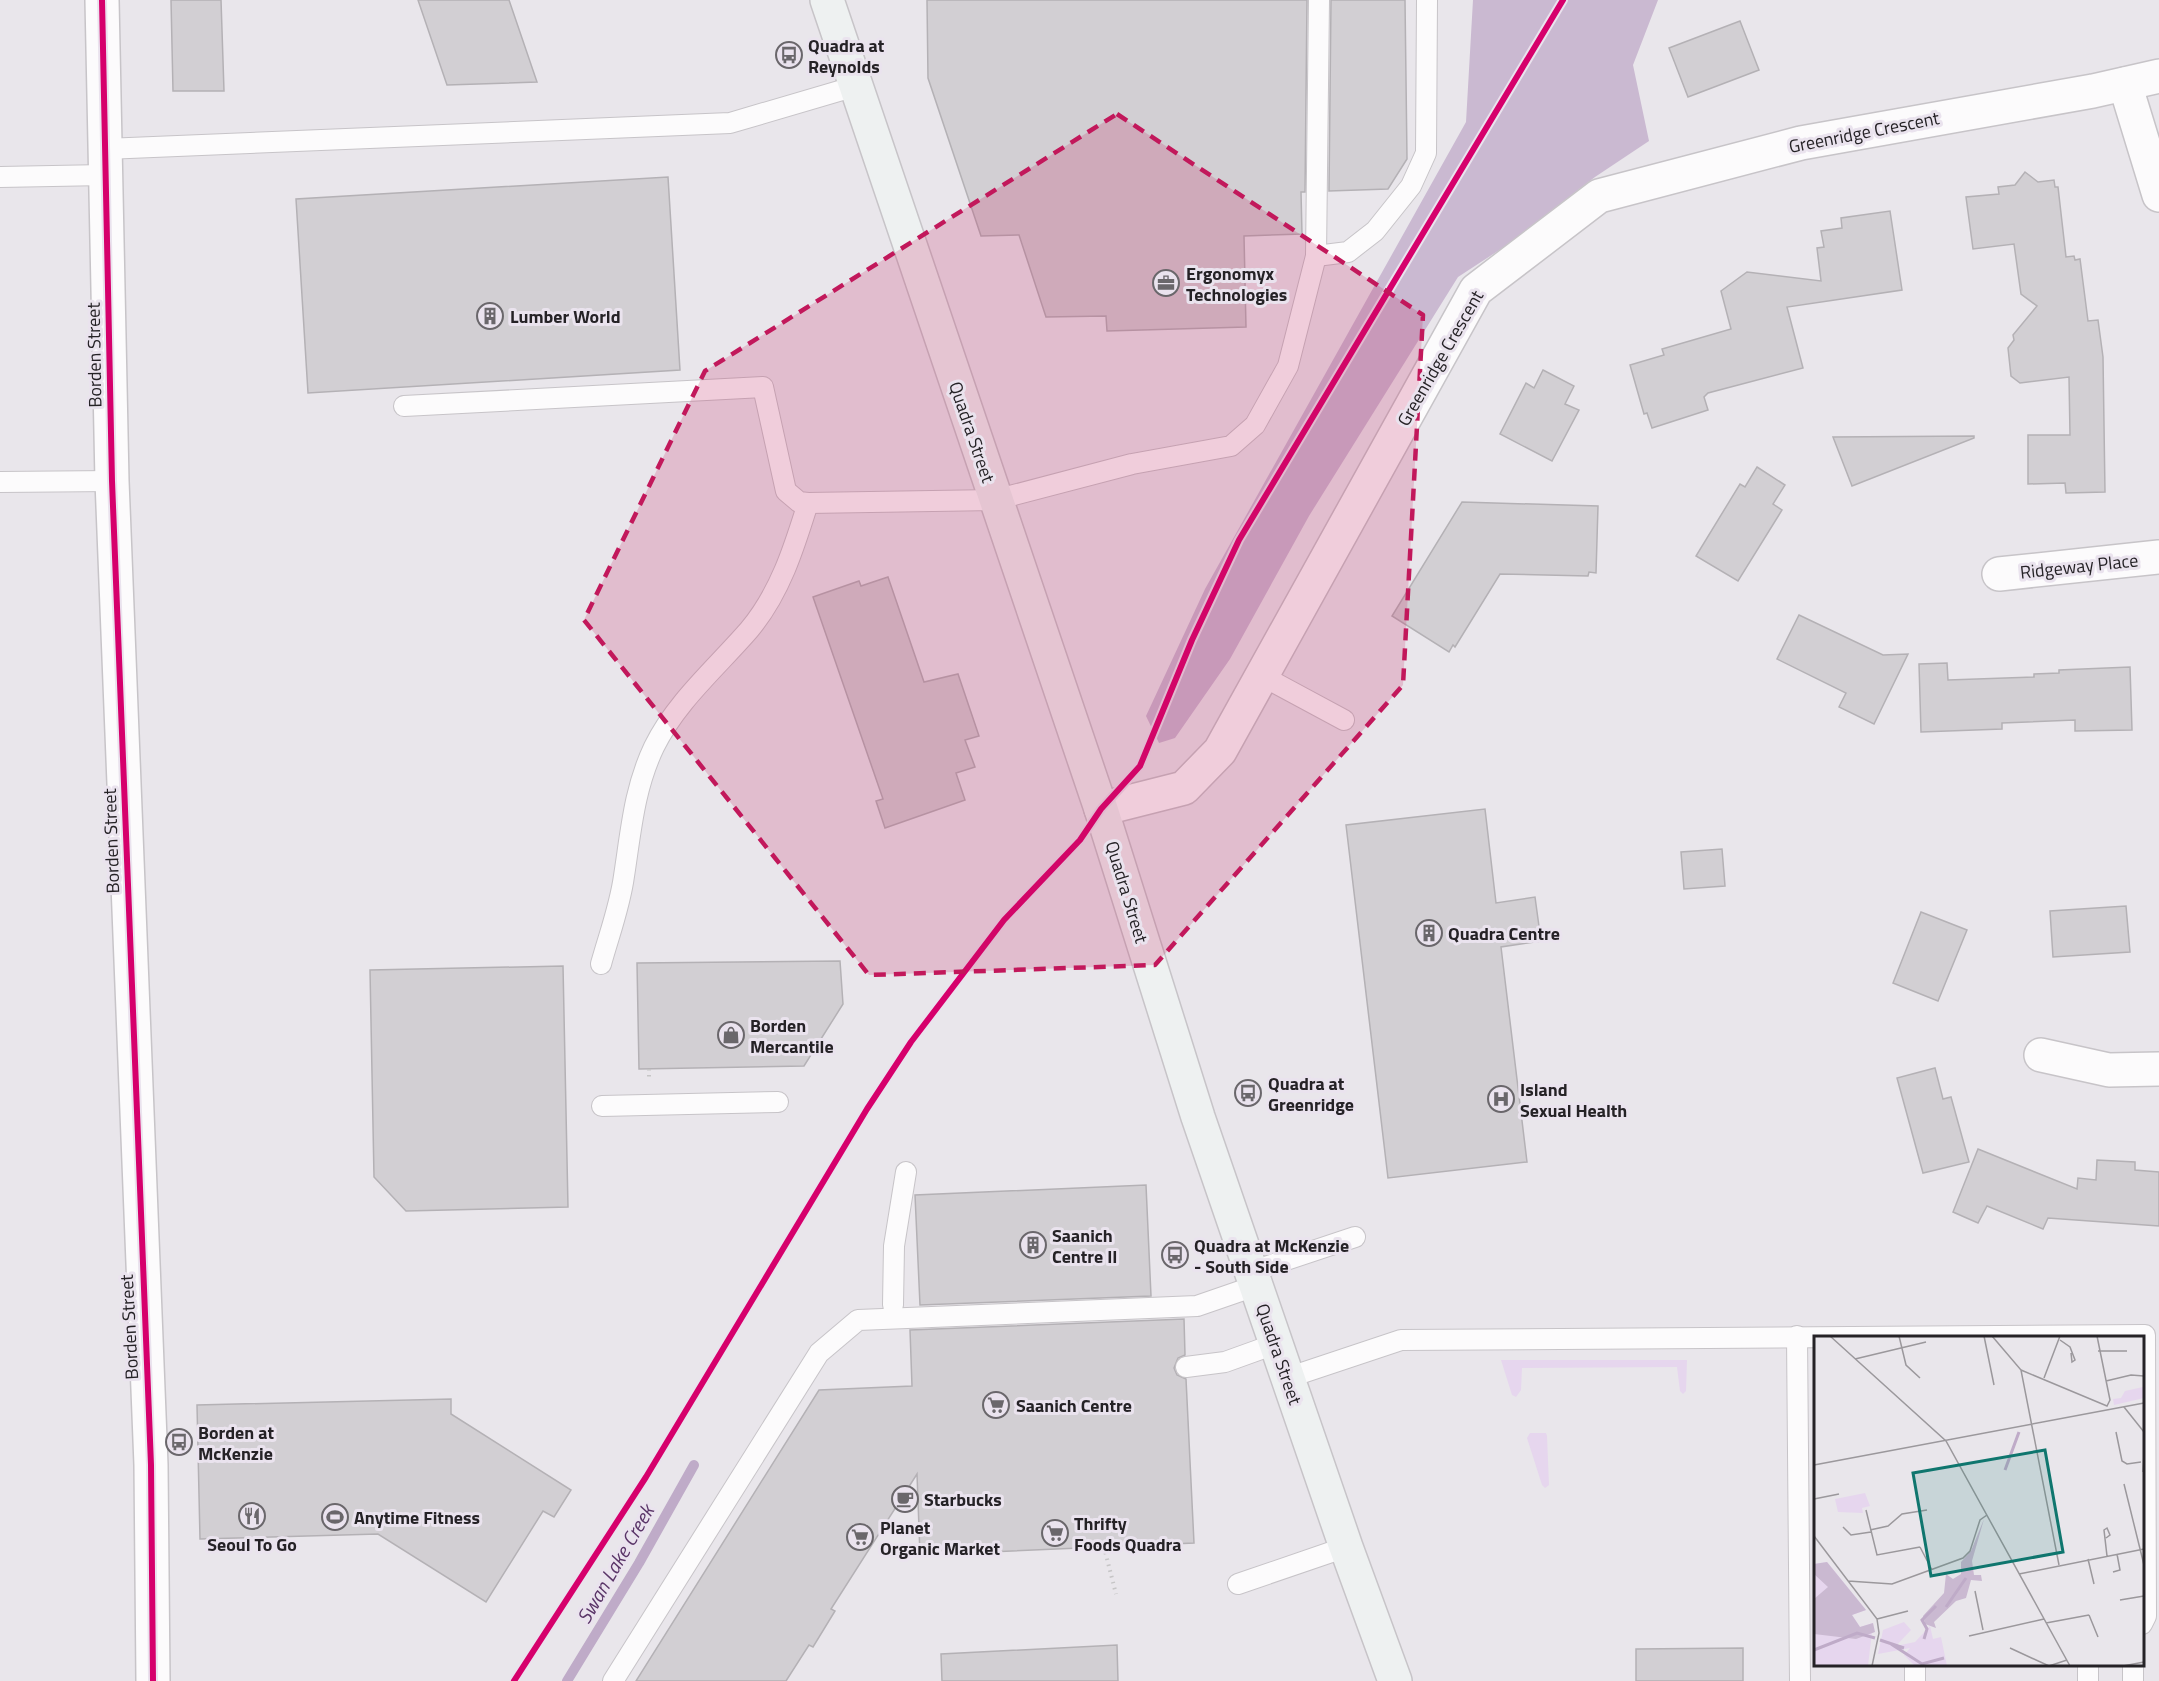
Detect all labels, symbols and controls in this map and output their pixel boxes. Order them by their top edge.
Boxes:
place label: Quadra at Reynolds [808,32,885,80]
bus stop icon: Quadra at Reynolds [774,40,804,70]
street label: Greenridge Crescent [1786,104,1942,160]
place label: Ergonomyx Technologies [1186,260,1287,308]
office icon: Ergonomyx Technologies [1151,268,1181,298]
street label: Greenridge Crescent [1390,284,1490,431]
street label: Borden Street [80,301,108,408]
building icon: Lumber World [475,301,505,331]
place label: Lumber World [510,303,621,330]
street label: Quadra Street [942,378,1002,487]
street label: Ridgeway Place [2019,546,2139,586]
street label: Borden Street [96,787,126,894]
street label: Quadra Street [1099,838,1156,947]
building icon: Quadra Centre [1414,918,1444,948]
place label: Quadra Centre [1448,920,1560,947]
place label: Borden Mercantile [750,1012,834,1060]
shop icon: Borden Mercantile [716,1020,746,1050]
place label: Quadra at Greenridge [1268,1070,1354,1118]
place label: Island Sexual Health [1520,1076,1627,1124]
bus stop icon: Quadra at Greenridge [1233,1078,1263,1108]
hospital icon: Island Sexual Health [1486,1084,1516,1114]
place label: Saanich Centre II [1052,1222,1117,1270]
building icon: Saanich Centre II [1018,1230,1048,1260]
place label: Quadra at McKenzie - South Side [1194,1232,1349,1280]
bus stop icon: Quadra at McKenzie - South Side [1160,1240,1190,1270]
street label: Borden Street [113,1273,145,1380]
street label: Quadra Street [1249,1300,1309,1409]
inset map [1814,1336,2144,1666]
supermarket icon: Saanich Centre [981,1390,1011,1420]
place label: Saanich Centre [1016,1392,1132,1419]
place label: Borden at McKenzie [198,1419,274,1467]
bus stop icon: Borden at McKenzie [164,1427,194,1457]
cafe icon: Starbucks [890,1484,920,1514]
place label: Starbucks [924,1486,1002,1513]
water label: Swan Lake Creek [568,1497,663,1629]
restaurant icon: Seoul To Go [237,1501,267,1531]
sports icon: Anytime Fitness [320,1502,350,1532]
place label: Anytime Fitness [354,1504,480,1531]
place label: Thrifty Foods Quadra [1074,1510,1181,1558]
place label: Planet Organic Market [880,1514,1000,1562]
supermarket icon: Thrifty Foods Quadra [1040,1518,1070,1548]
supermarket icon: Planet Organic Market [845,1522,875,1552]
place label: Seoul To Go [207,1531,297,1558]

